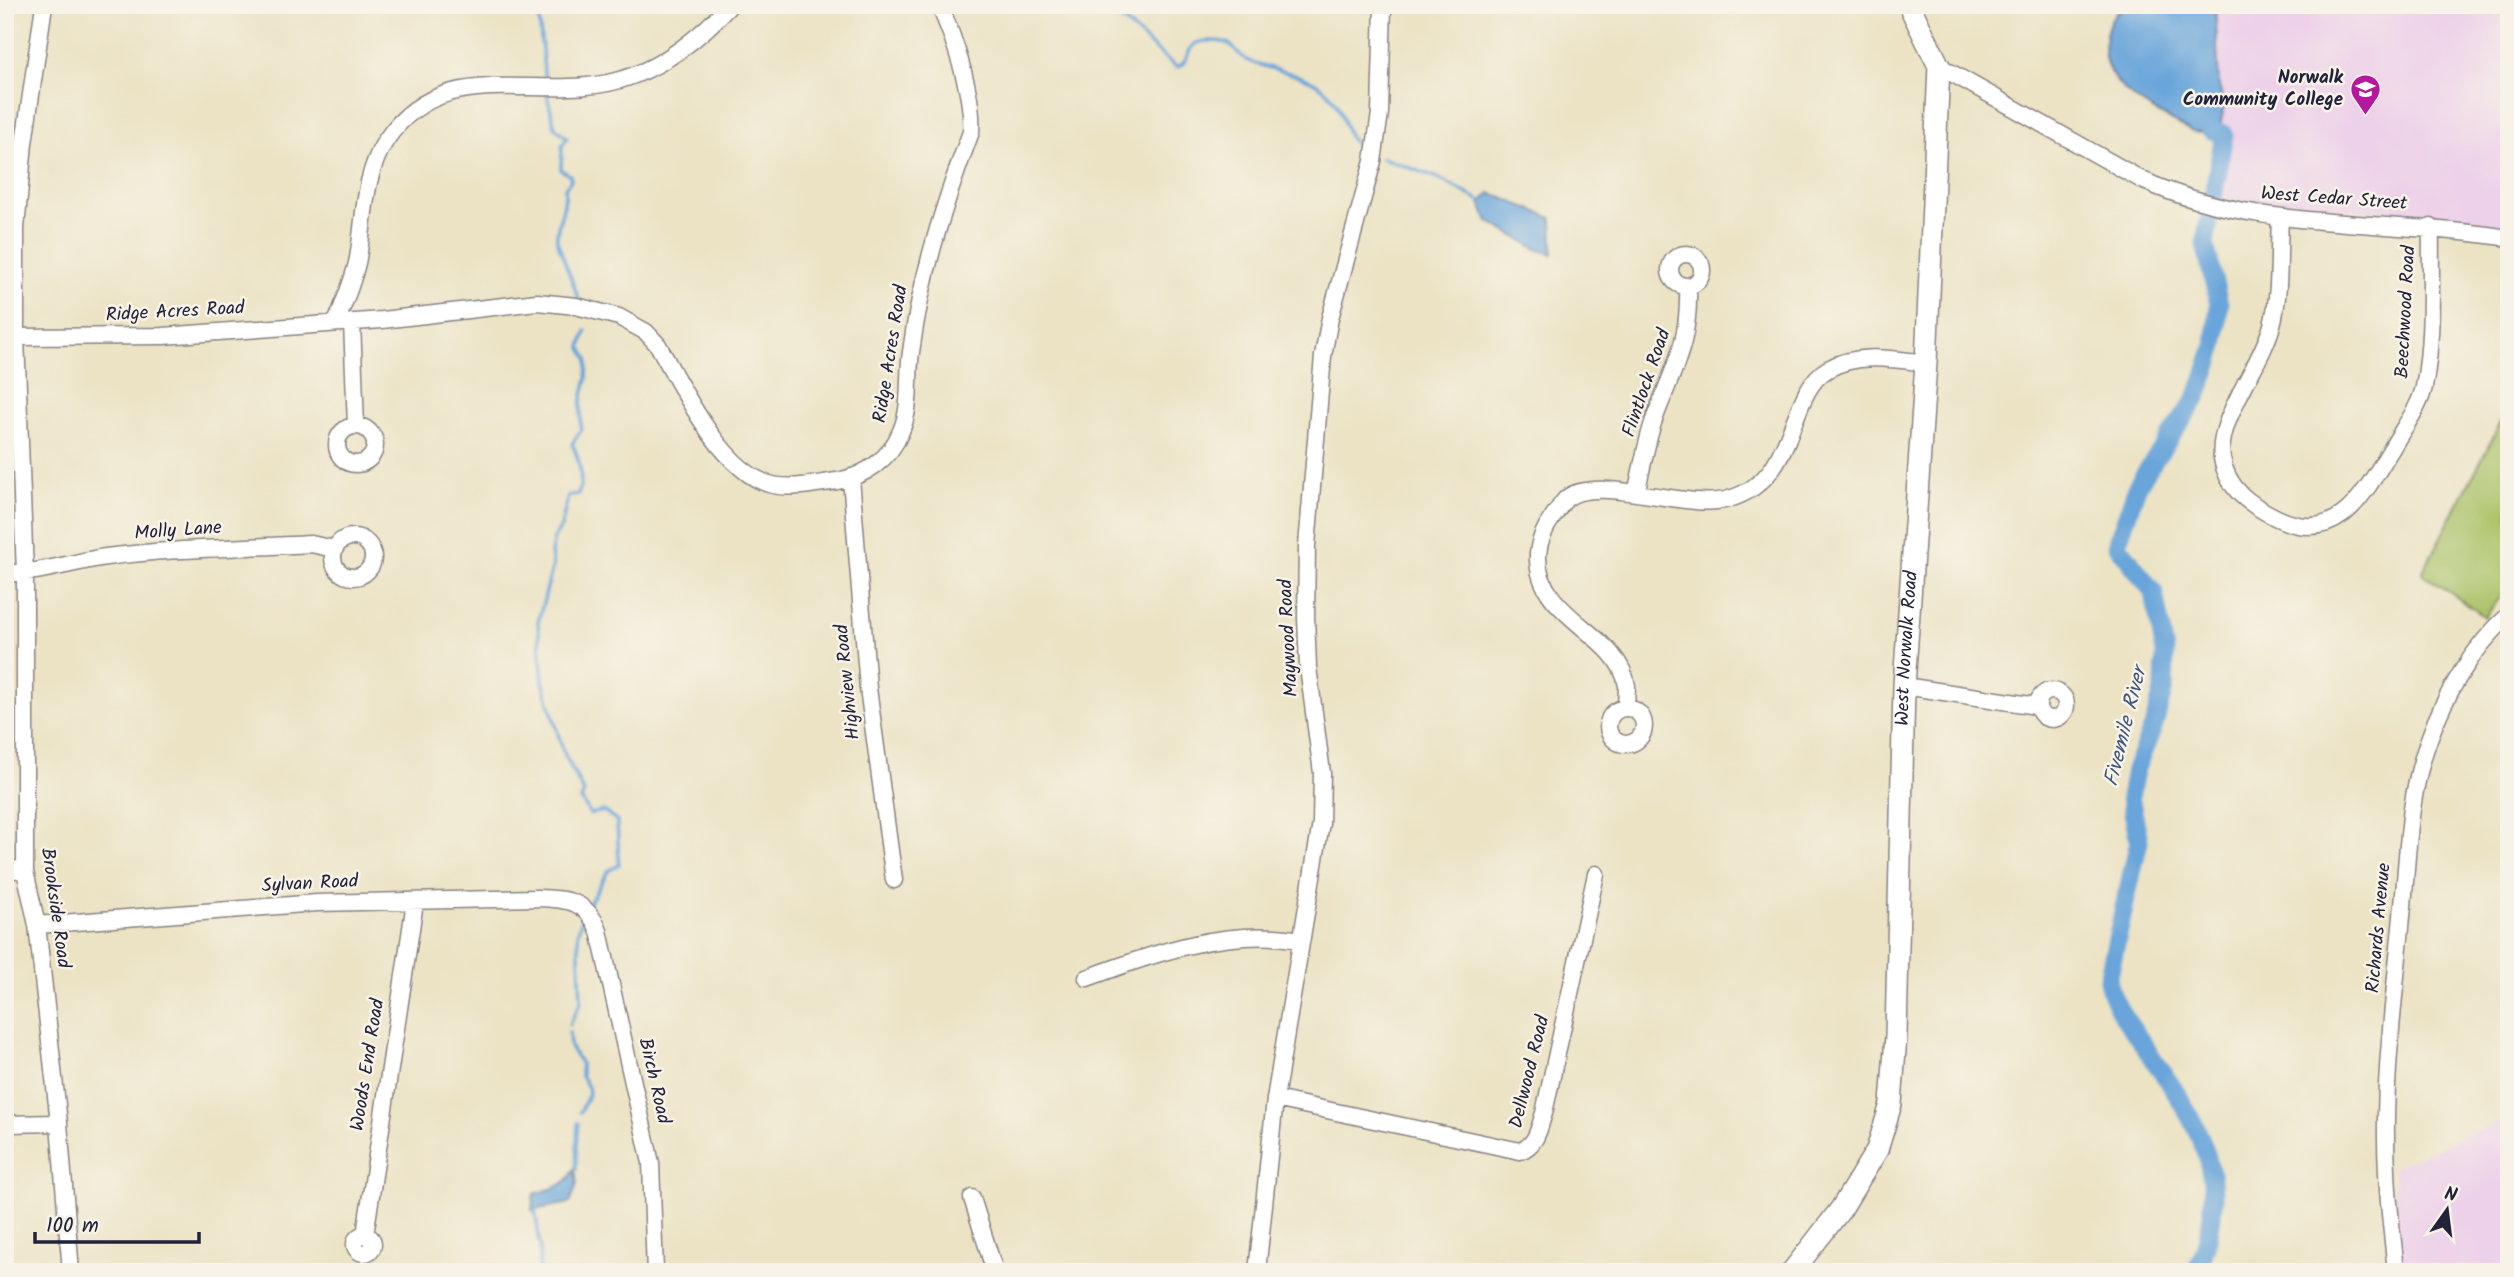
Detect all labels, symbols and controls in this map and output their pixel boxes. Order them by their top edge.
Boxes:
place label: Norwalk Community College [2183,63,2344,115]
school or university icon: Norwalk Community College [2349,72,2383,116]
street label: West Cedar Street [2260,179,2409,219]
street label: Beechwood Road [2388,244,2424,379]
street label: Ridge Acres Road [865,283,917,425]
street label: Ridge Acres Road [105,293,246,331]
street label: Flintlock Road [1614,324,1680,441]
street label: Molly Lane [133,513,223,549]
street label: West Norwalk Road [1888,569,1927,726]
street label: Maywood Road [1271,578,1307,698]
street label: Highview Road [827,622,869,741]
water label: Fivemile River [2095,660,2158,790]
street label: Brookside Road [32,846,78,970]
street label: Richards Avenue [2358,861,2400,994]
street label: Sylvan Road [261,866,359,902]
street label: Woods End Road [343,996,393,1133]
street label: Dellwood Road [1501,1012,1559,1132]
street label: Birch Road [630,1035,679,1127]
north arrow [2412,1176,2482,1246]
text: N [2441,1179,2460,1211]
scale bar [35,1200,200,1244]
text: 100 m [46,1210,99,1243]

